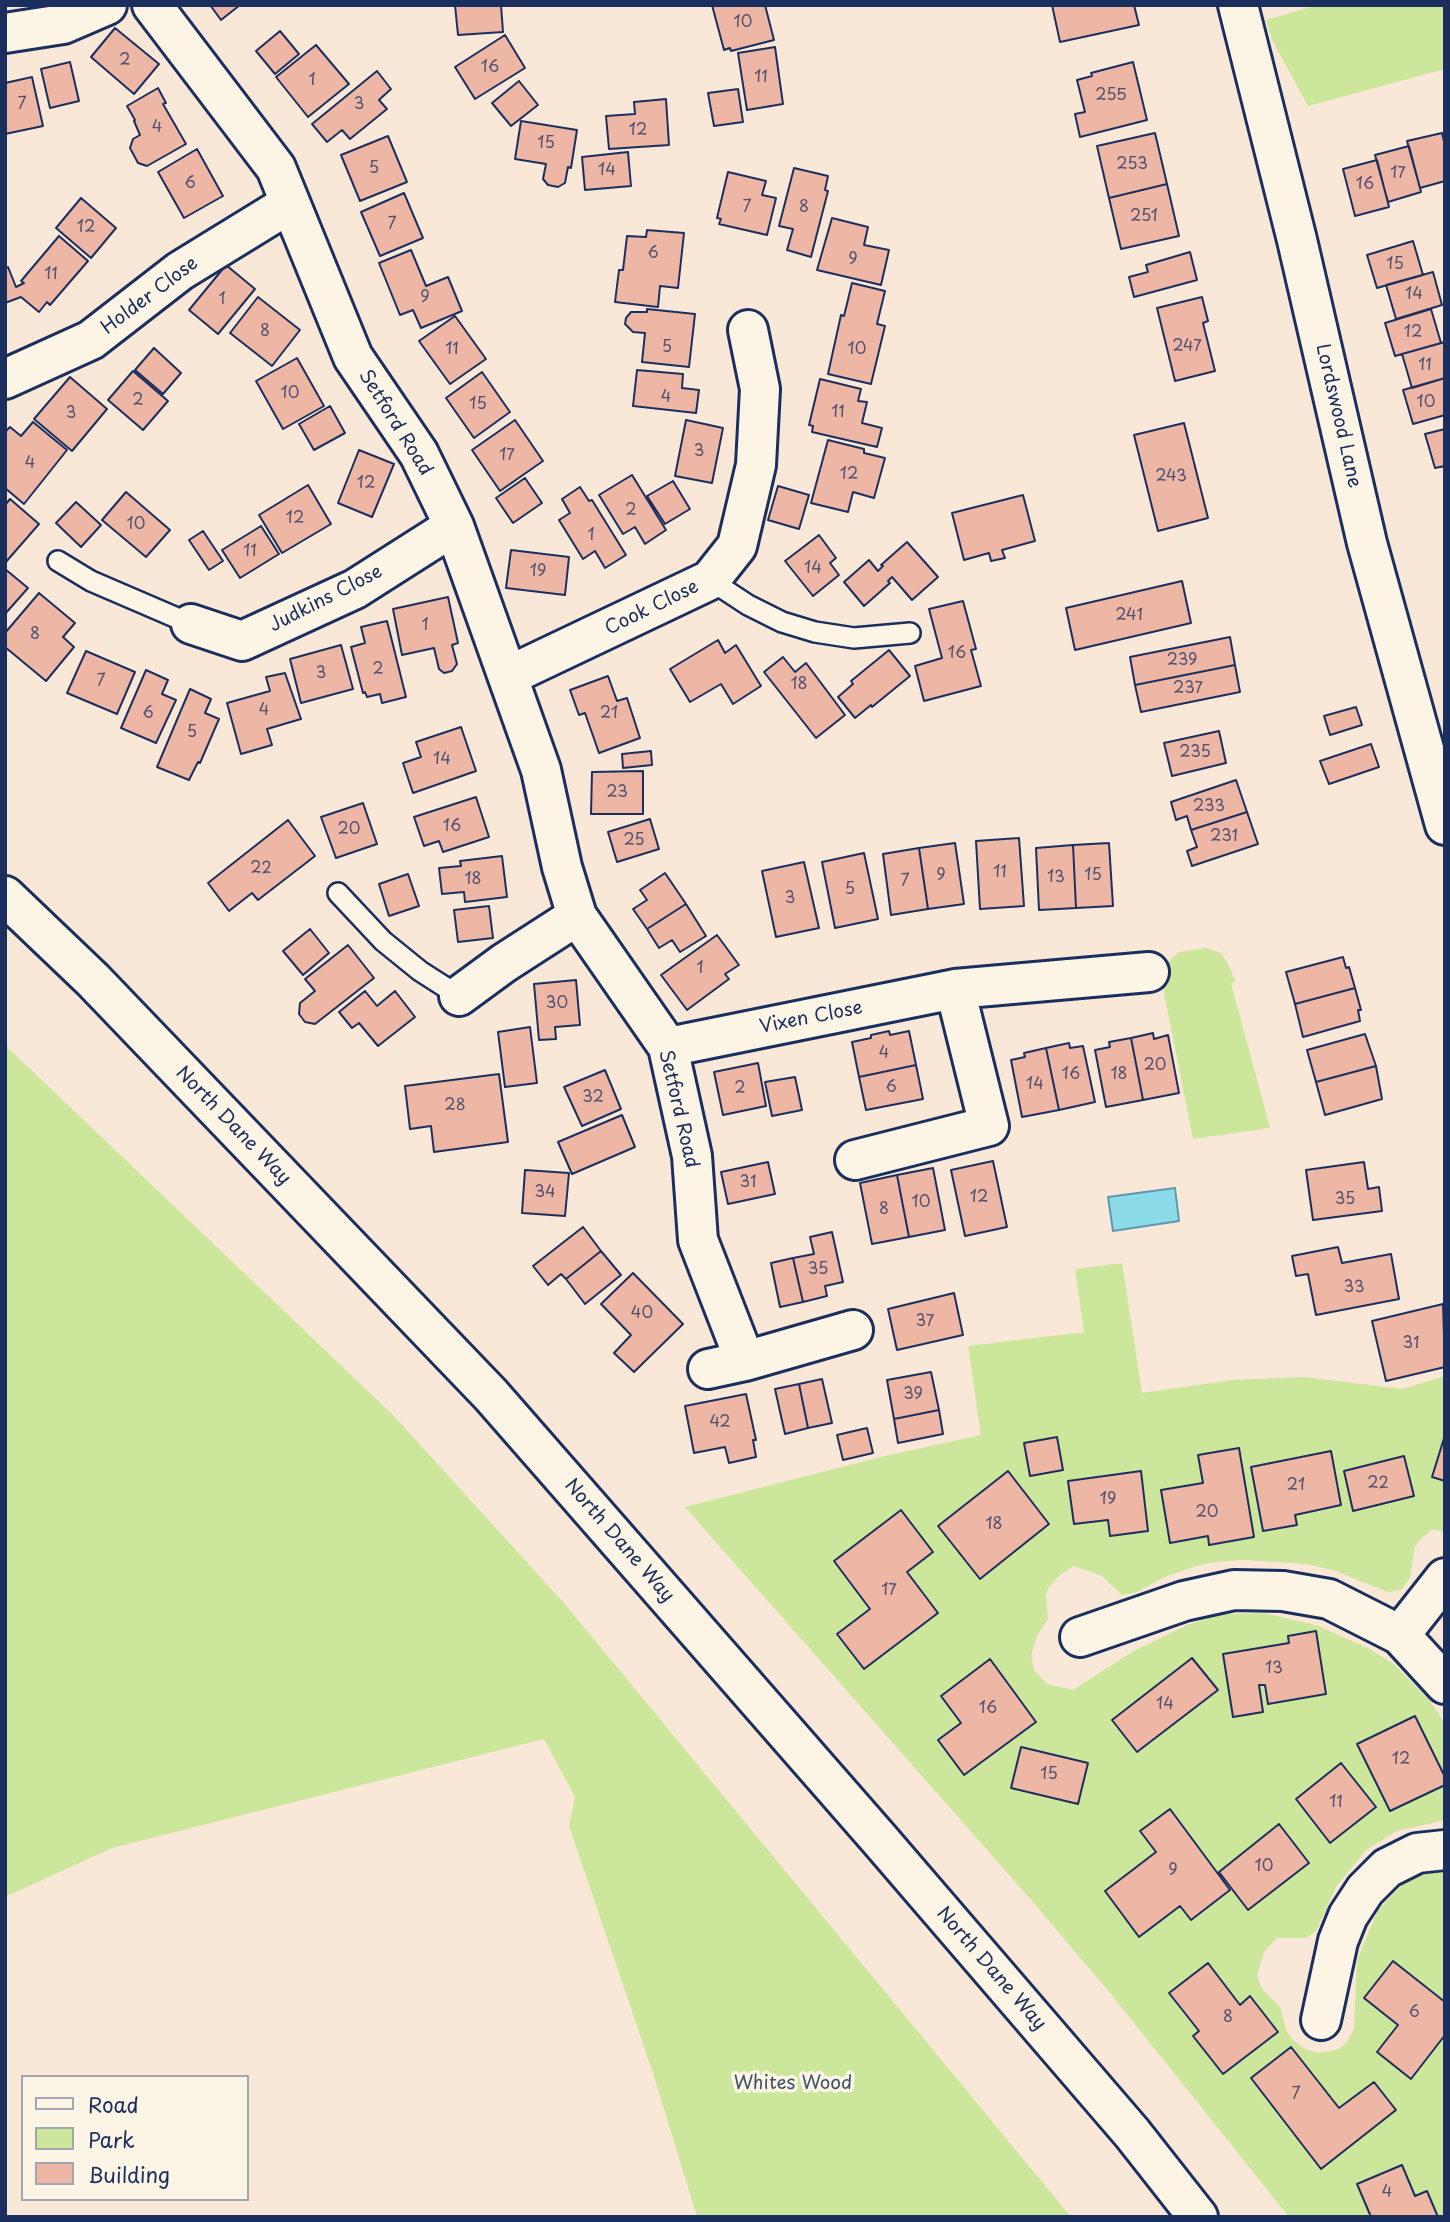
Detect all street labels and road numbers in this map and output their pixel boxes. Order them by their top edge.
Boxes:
street label: Holder Close [97,252,203,340]
street label: Lordswood Lane [1310,342,1366,490]
street label: Setford Road [353,366,437,480]
street label: Judkins Close [266,561,386,637]
street label: Cook Close [602,576,702,640]
street label: Vixen Close [758,997,864,1039]
street label: Setford Road [653,1048,703,1170]
street label: North Dane Way [171,1062,295,1190]
street label: North Dane Way [559,1475,679,1607]
street label: North Dane Way [931,1903,1051,2035]

